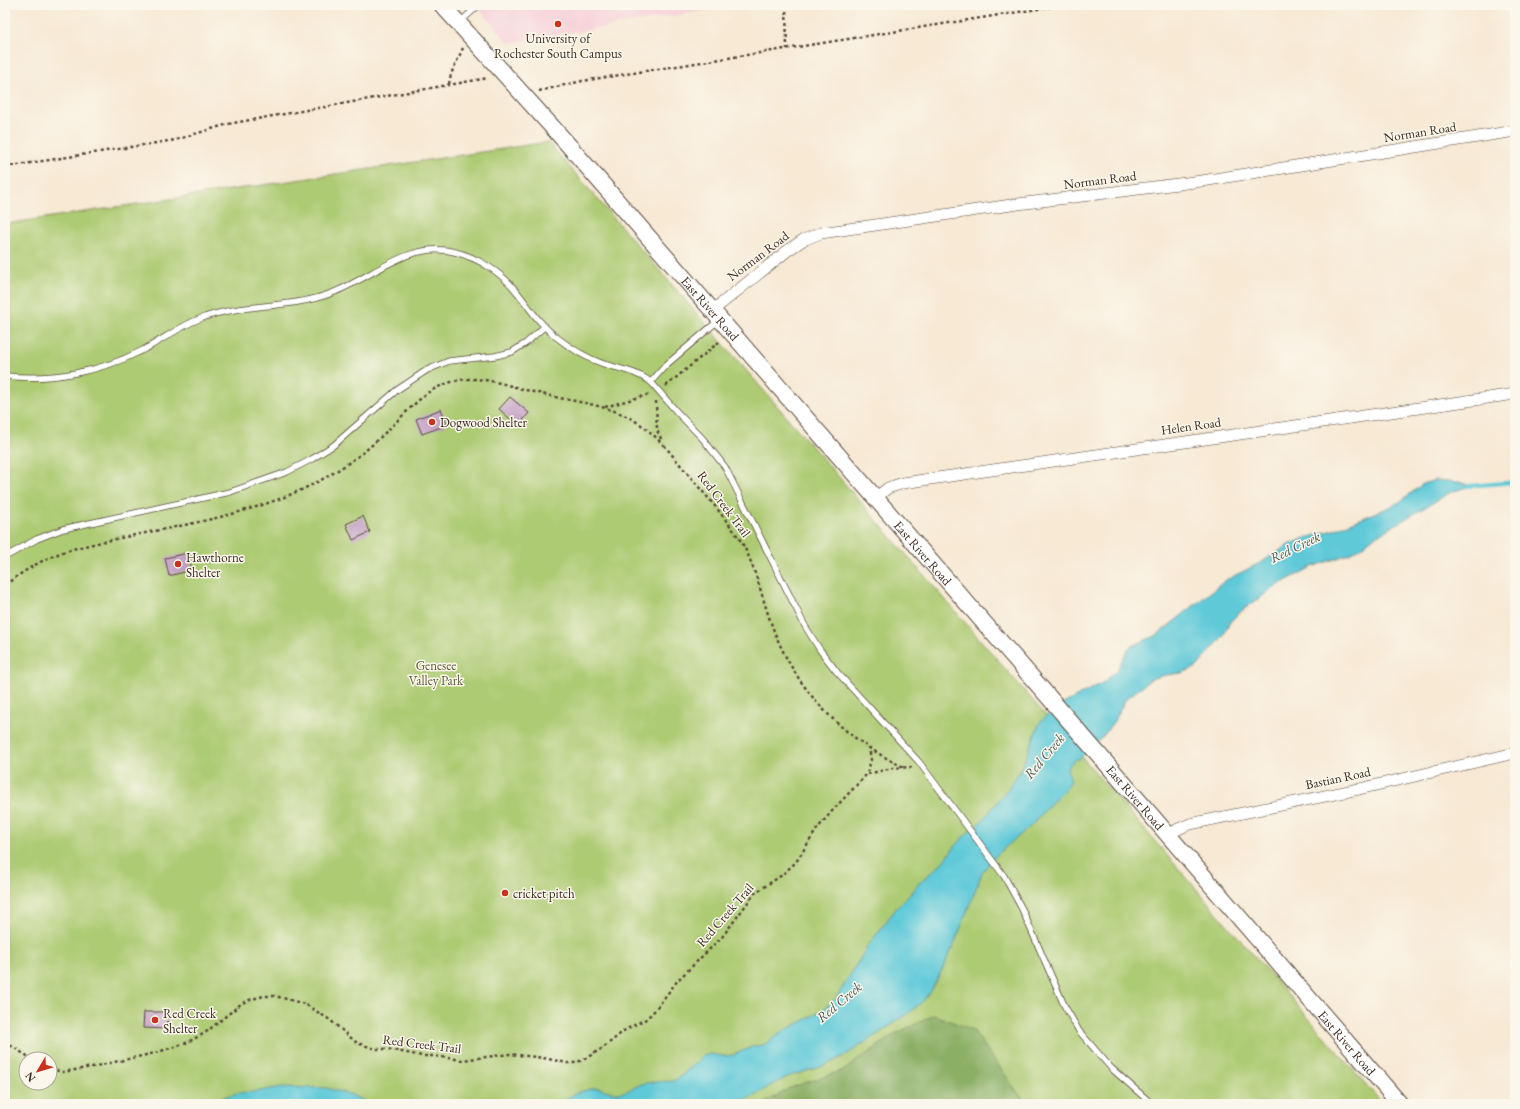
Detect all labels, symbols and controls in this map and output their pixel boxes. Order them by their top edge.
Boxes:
marker: University of Rochester South Campus [553,19,563,29]
place label: University of Rochester South Campus [494,30,622,62]
street label: Norman Road [1383,118,1458,146]
street label: Norman Road [1063,167,1138,193]
street label: Norman Road [724,227,793,285]
street label: East River Road [678,272,743,344]
street label: Helen Road [1160,413,1223,439]
place label: Dogwood Shelter [440,414,528,431]
marker: Dogwood Shelter [427,417,437,427]
street label: Red Creek Trail [693,467,755,541]
street label: East River Road [890,517,956,589]
water label: Red Creek [1267,527,1324,567]
place label: Hawthorne Shelter [186,549,244,581]
marker: Hawthorne Shelter [173,559,183,569]
park label: Genesee Valley Park [409,657,464,689]
water label: Red Creek [1020,729,1069,783]
street label: East River Road [1103,761,1168,834]
street label: Bastian Road [1304,763,1373,793]
street label: Red Creek Trail [693,880,757,950]
place label: cricket pitch [513,885,575,902]
marker: cricket pitch [500,888,510,898]
water label: Red Creek [812,977,866,1026]
place label: Red Creek Shelter [163,1005,217,1037]
street label: East River Road [1315,1007,1380,1079]
marker: Red Creek Shelter [150,1015,160,1025]
street label: Red Creek Trail [382,1031,462,1057]
north arrow [18,1051,58,1091]
text: N [22,1069,38,1085]

